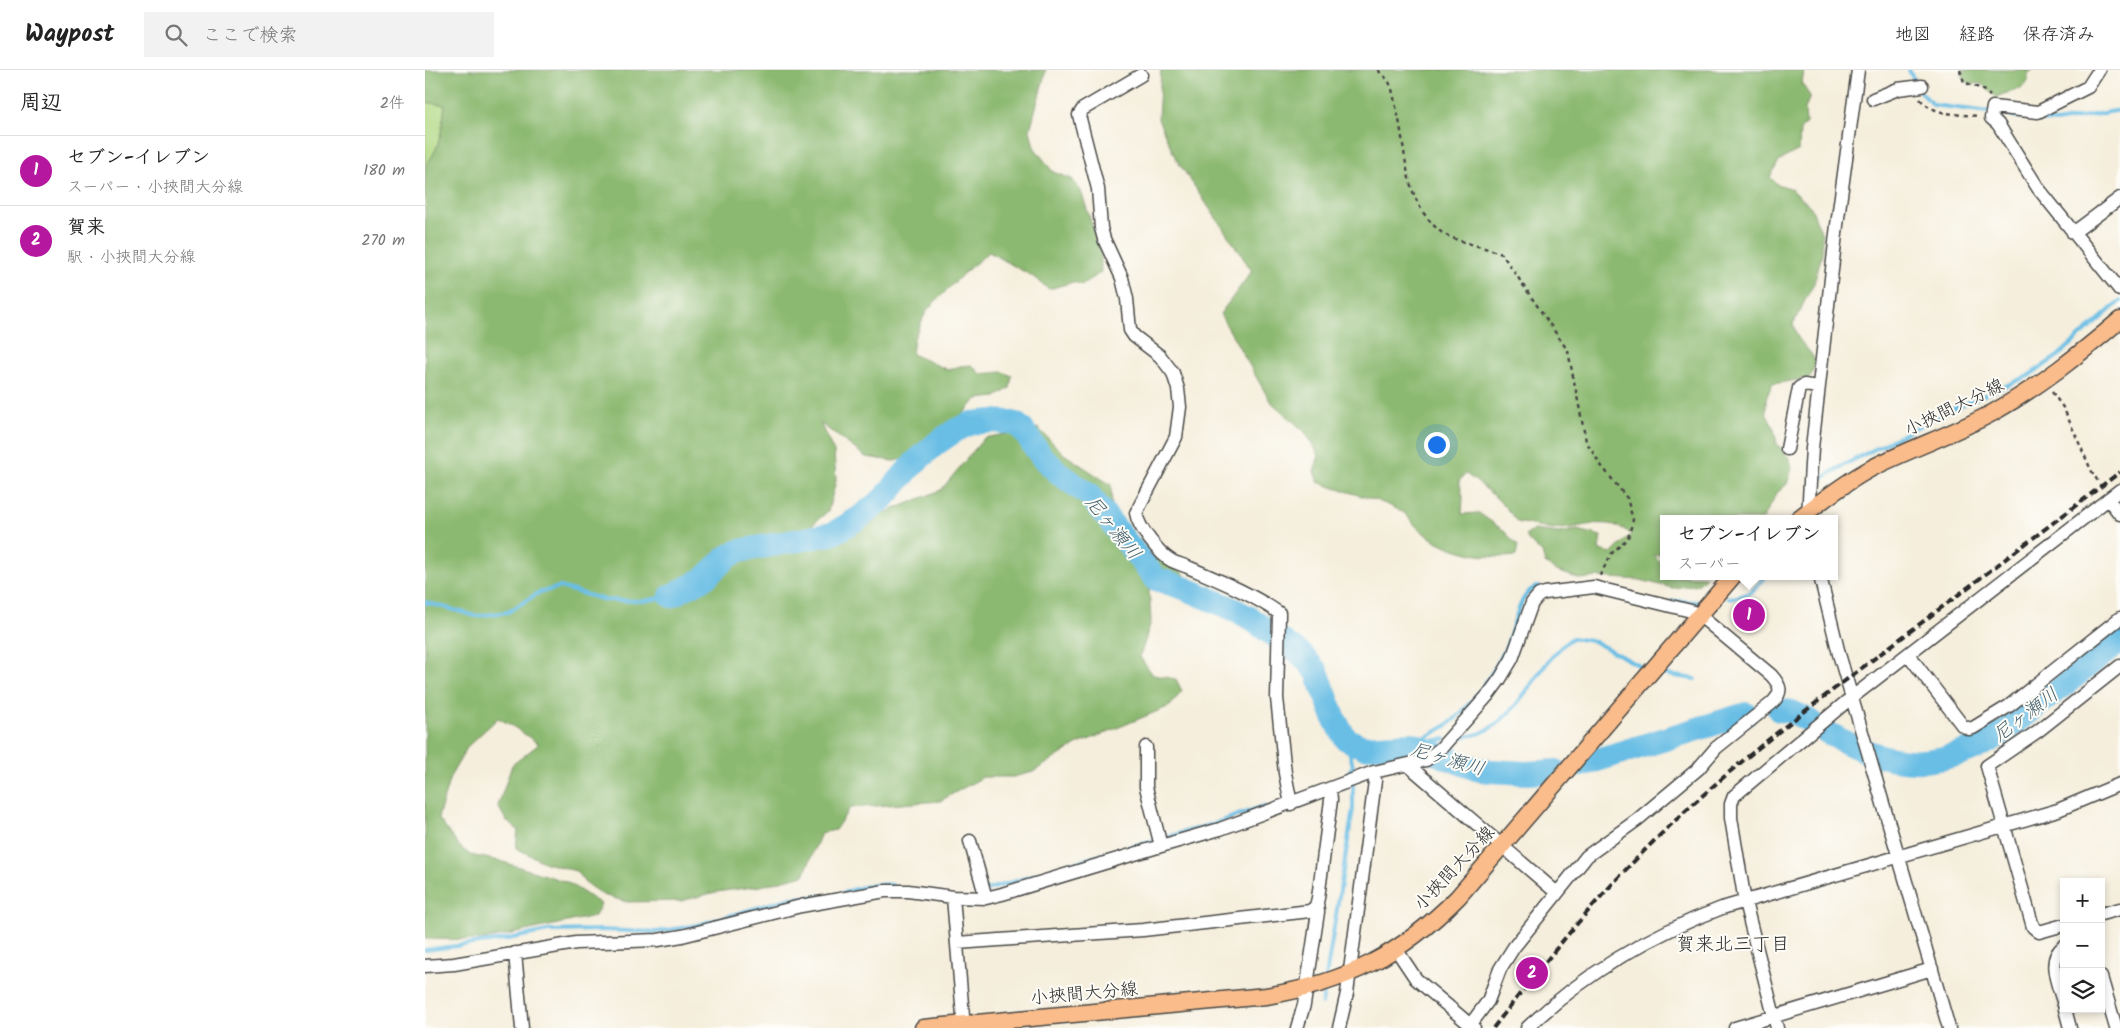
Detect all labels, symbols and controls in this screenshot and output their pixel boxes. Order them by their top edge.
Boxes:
search box [144,12,494,57]
text: Waypost [25,15,114,54]
icon: search [162,21,190,49]
text: ここで検索 [202,21,297,51]
text: 地図 [1895,21,1931,50]
text: 経路 [1959,21,1995,50]
text: 保存済み [2023,21,2095,50]
text: 周辺 [20,87,62,120]
text: 2件 [380,91,405,116]
text: セブン-イレブン [67,143,210,173]
text: 1 [34,158,38,183]
text: 180 m [363,158,405,183]
text: スーパー · 小挾間大分線 [67,175,243,200]
text: 賀来 [67,213,105,243]
text: 2 [31,228,41,253]
text: 270 m [361,228,405,253]
text: 駅 · 小挾間大分線 [67,245,196,270]
street label: 小挾間大分線 [1900,372,2010,445]
your location [1424,432,1450,458]
water label: 尼ヶ瀬川 [1077,489,1148,567]
popup [1660,515,1838,580]
text: セブン-イレブン [1677,520,1821,550]
text: スーパー [1677,552,1741,577]
pin: 1 [1733,596,1765,634]
water label: 尼ヶ瀬川 [1987,681,2066,750]
water label: 尼ヶ瀬川 [1407,735,1488,785]
street label: 小挾間大分線 [1408,820,1503,918]
map controls [2060,878,2105,1013]
button: + [2060,878,2105,923]
button: − [2060,923,2105,968]
district label: 賀来北三丁目 [1676,930,1790,960]
pin: 2 [1516,954,1548,992]
button: layers [2060,968,2105,1013]
street label: 小挾間大分線 [1029,975,1139,1014]

